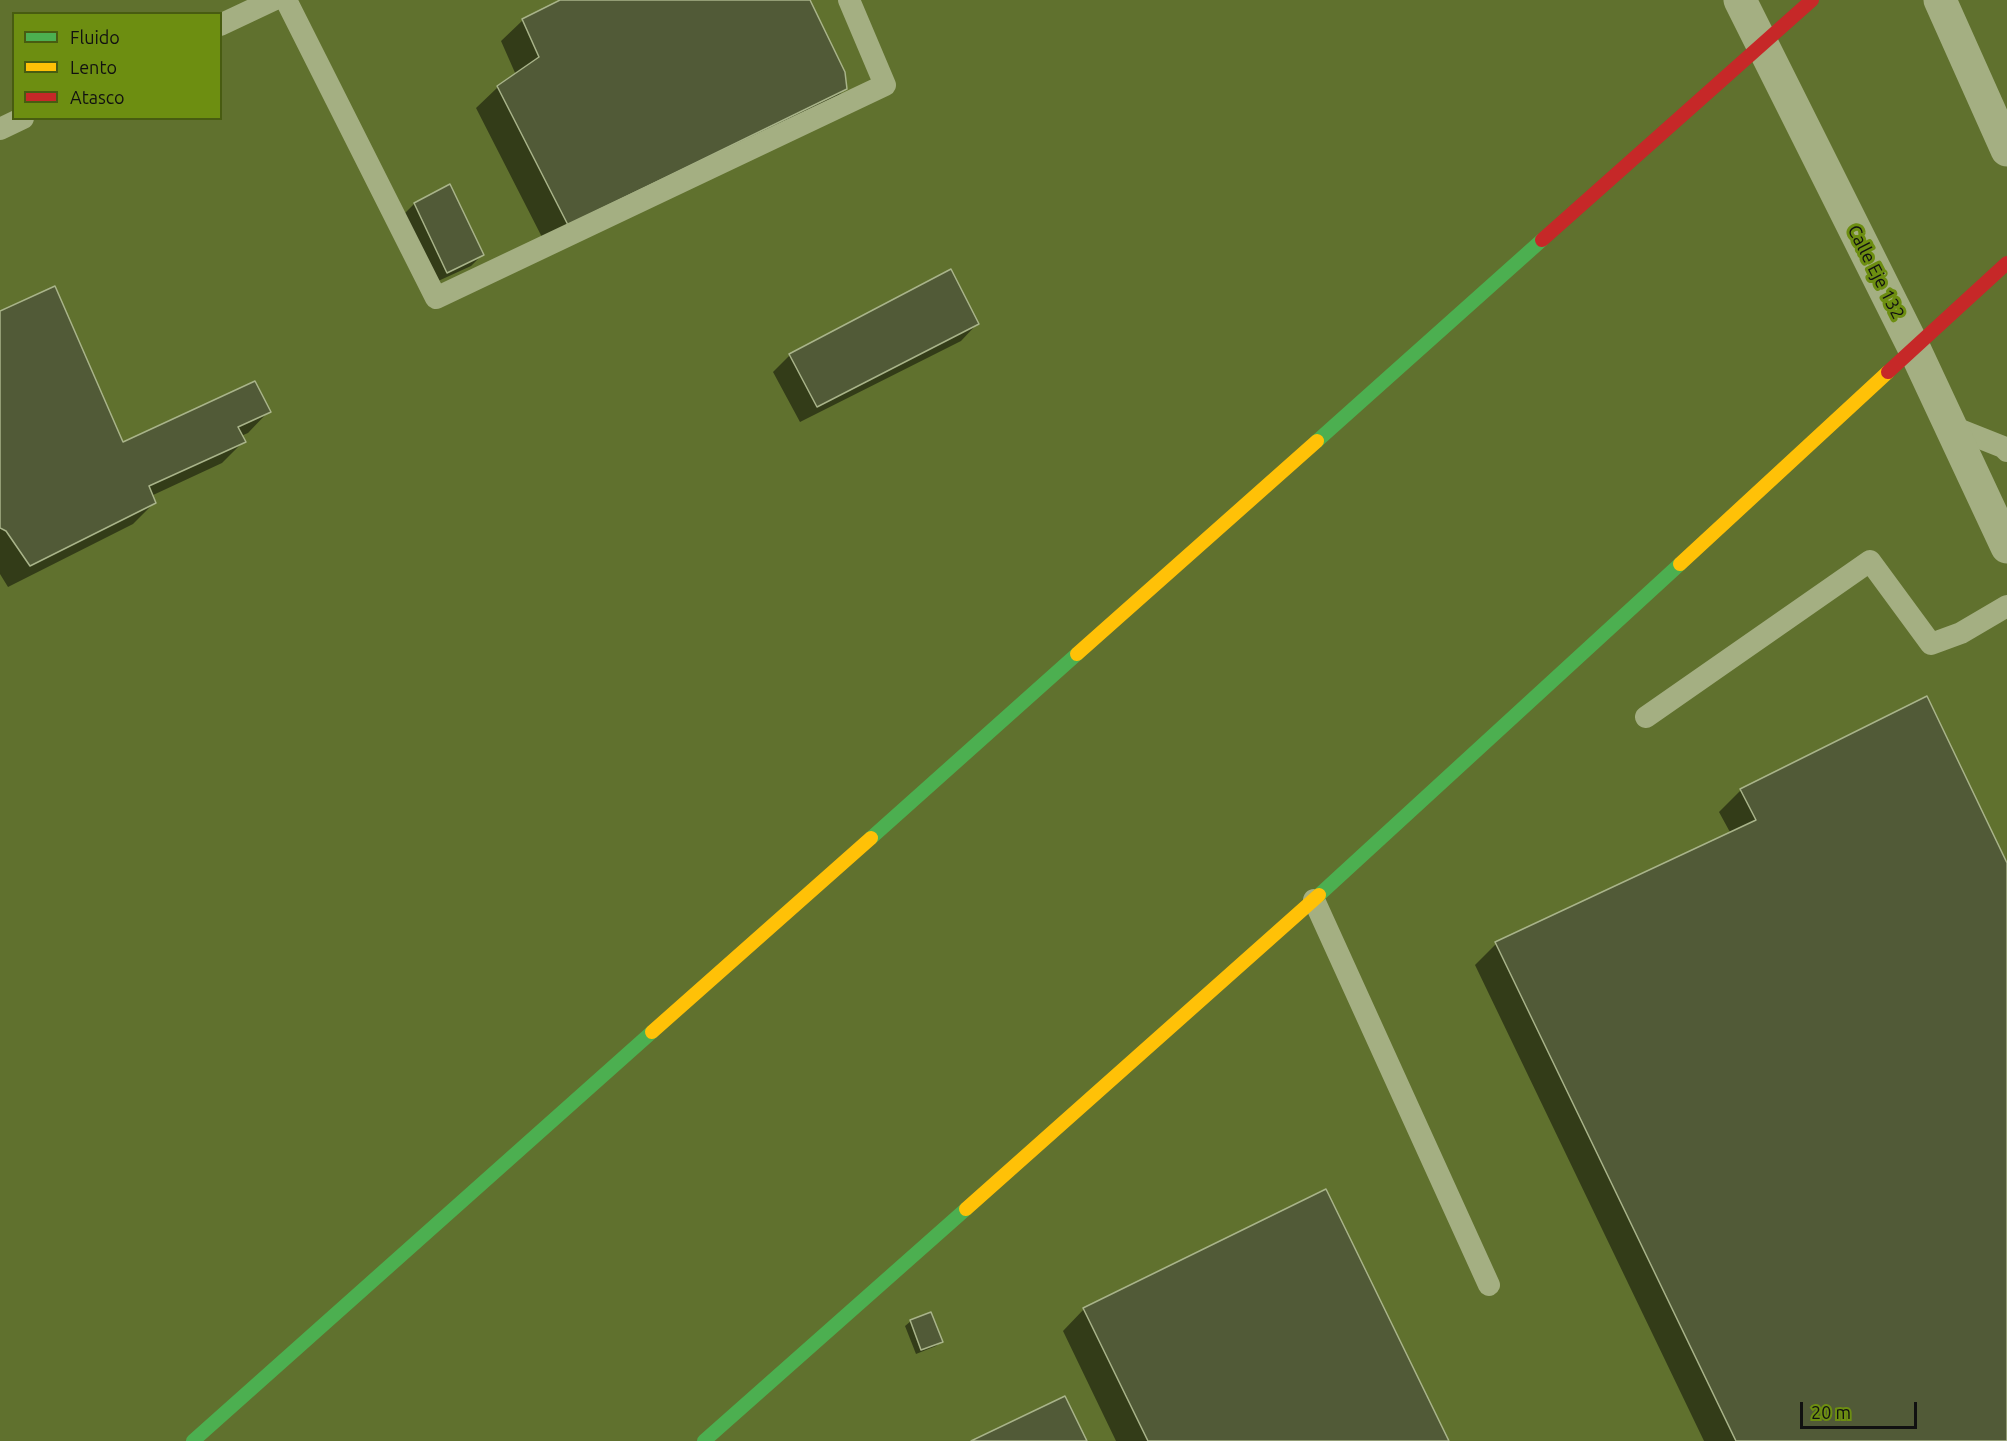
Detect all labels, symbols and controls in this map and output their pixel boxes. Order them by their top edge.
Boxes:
legend [12,12,222,120]
text: Fluido [70,27,120,47]
text: Lento [70,57,117,77]
text: Atasco [70,87,125,107]
street label: Calle Eje 132 [1843,221,1909,323]
scale bar [1803,1390,1920,1428]
text: 20 m [1811,1402,1851,1422]

